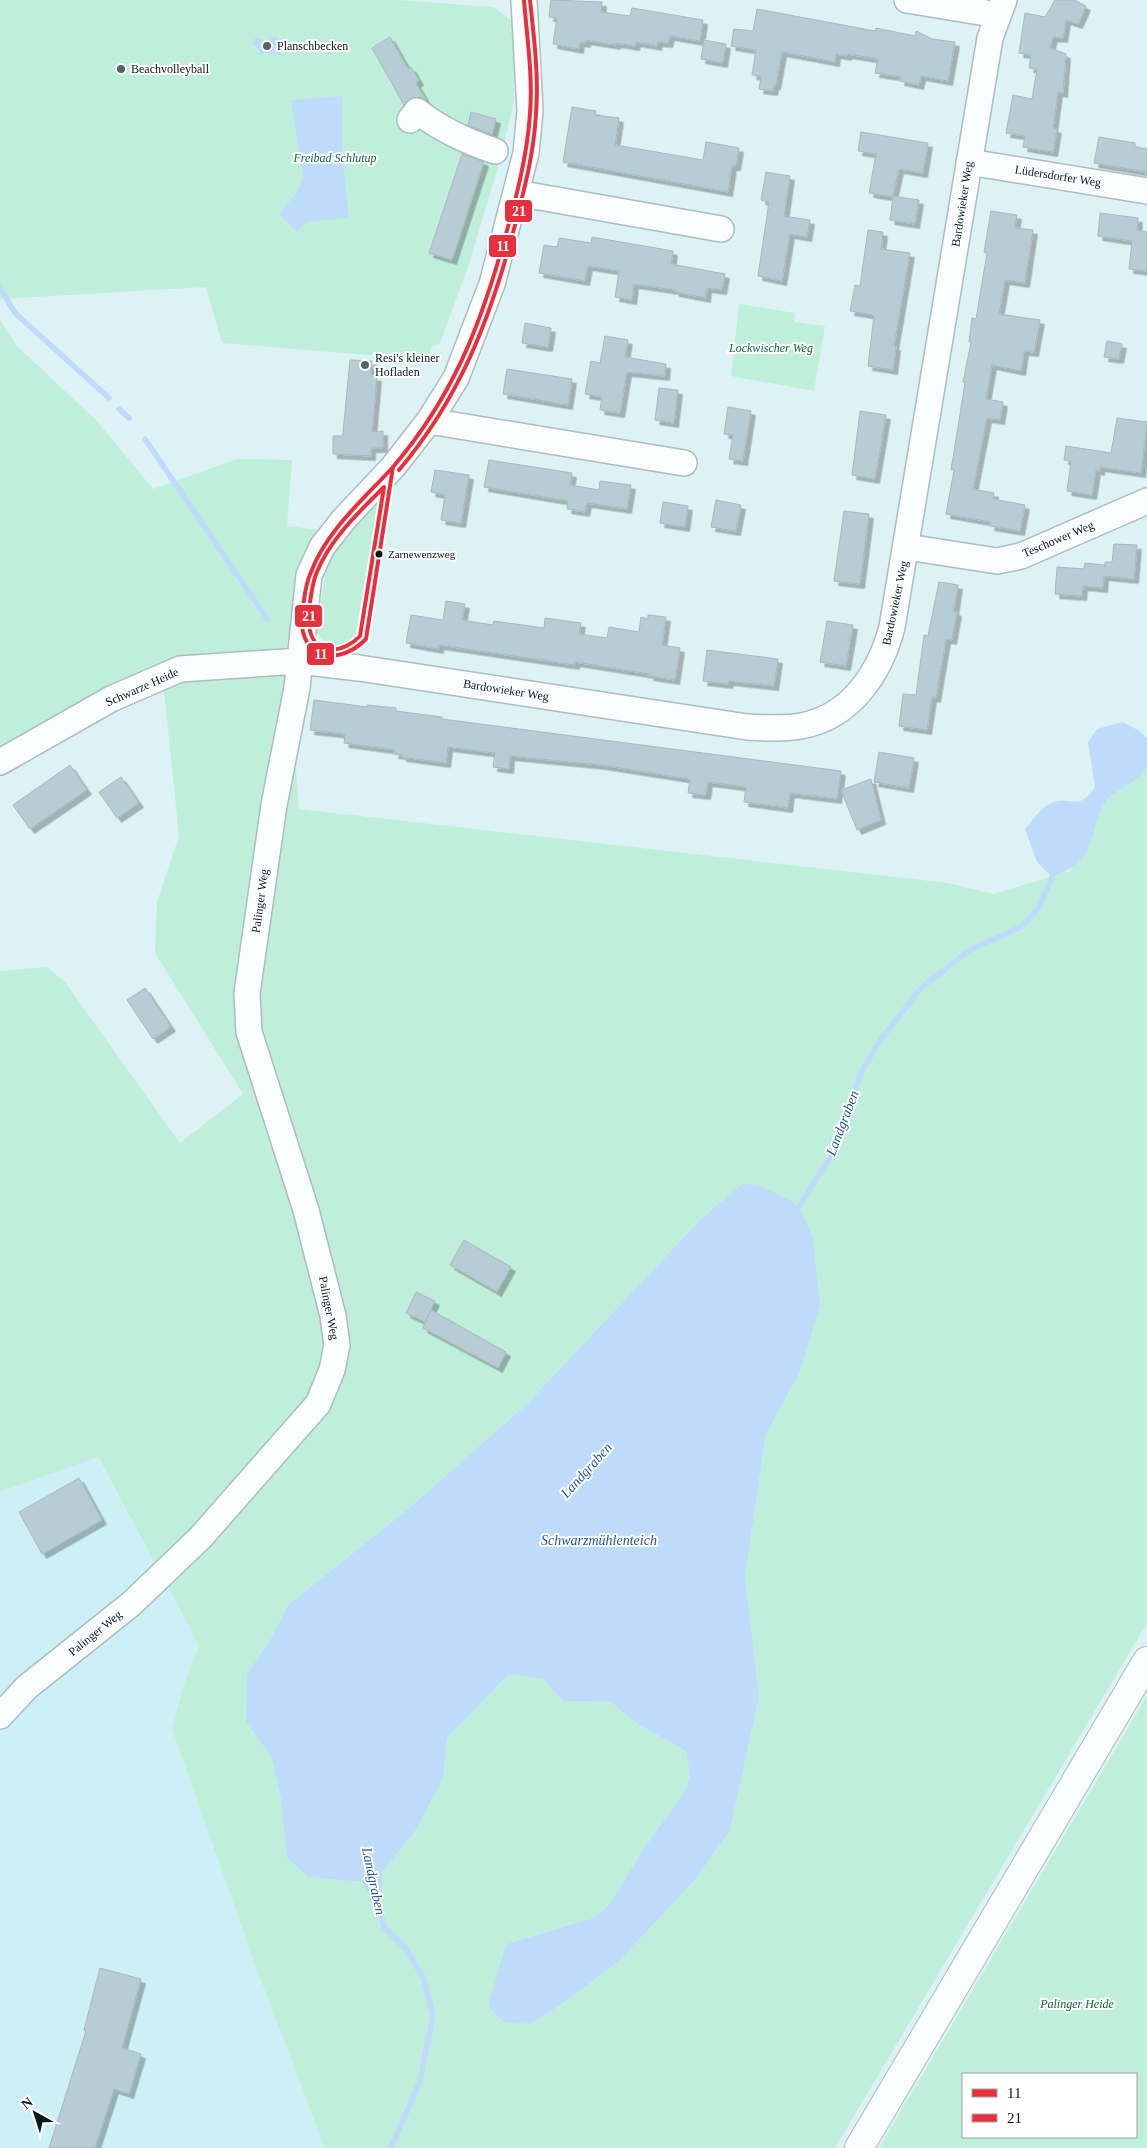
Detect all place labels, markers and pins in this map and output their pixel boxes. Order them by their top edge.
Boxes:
place label: Planschbecken [277,39,348,53]
marker: Planschbecken [261,40,273,52]
place label: Beachvolleyball [131,62,210,76]
marker: Beachvolleyball [115,63,127,75]
place label: Resi's kleiner Hofladen [375,351,439,379]
marker: Resi's kleiner Hofladen [359,359,371,371]
place label: Zarnewenzweg [388,548,456,560]
marker: Zarnewenzweg [374,549,384,559]

